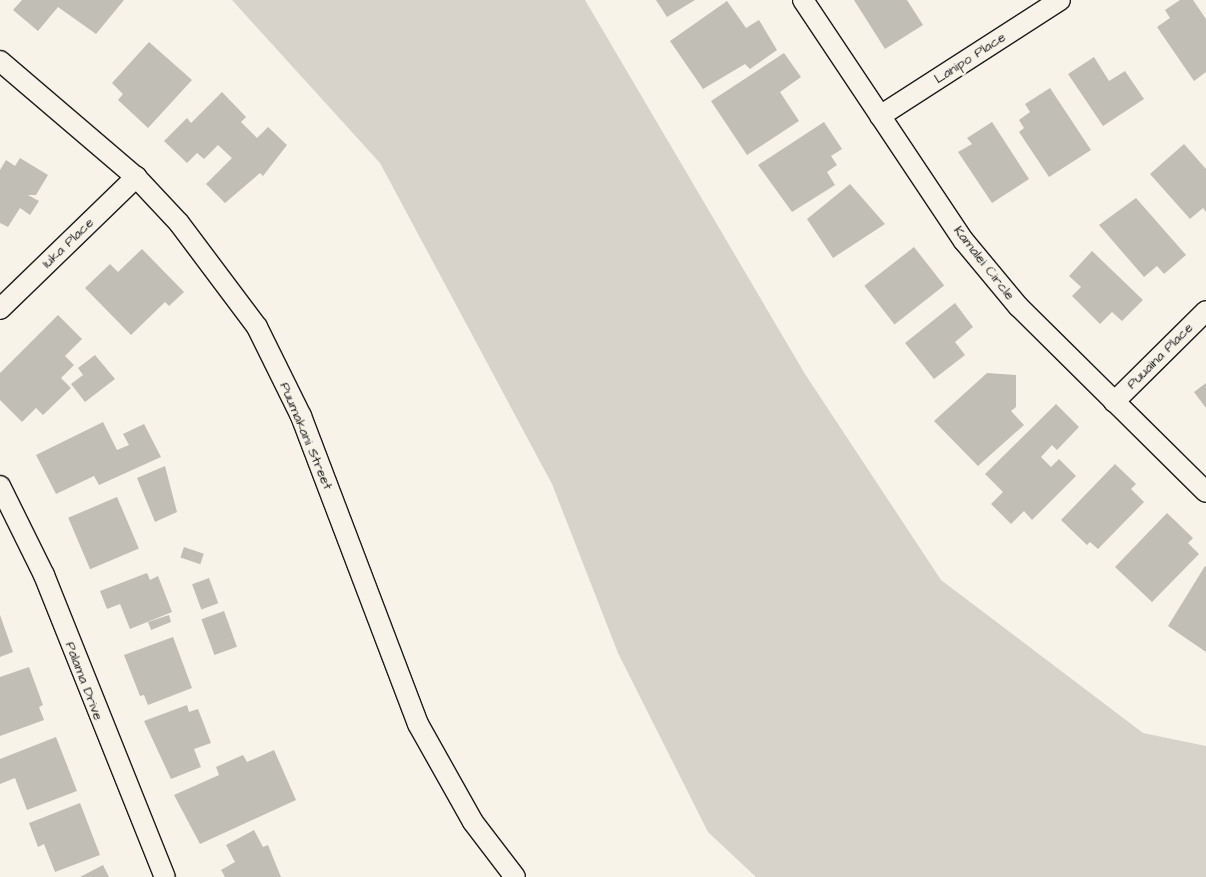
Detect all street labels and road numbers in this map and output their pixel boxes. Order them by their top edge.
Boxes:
street label: Lanipo Place [931,29,1009,87]
street label: Iuka Place [39,214,97,272]
street label: Kamalei Circle [950,223,1018,303]
street label: Puuaina Place [1123,319,1197,393]
street label: Puumakani Street [276,380,336,492]
street label: Palama Drive [61,639,107,723]

